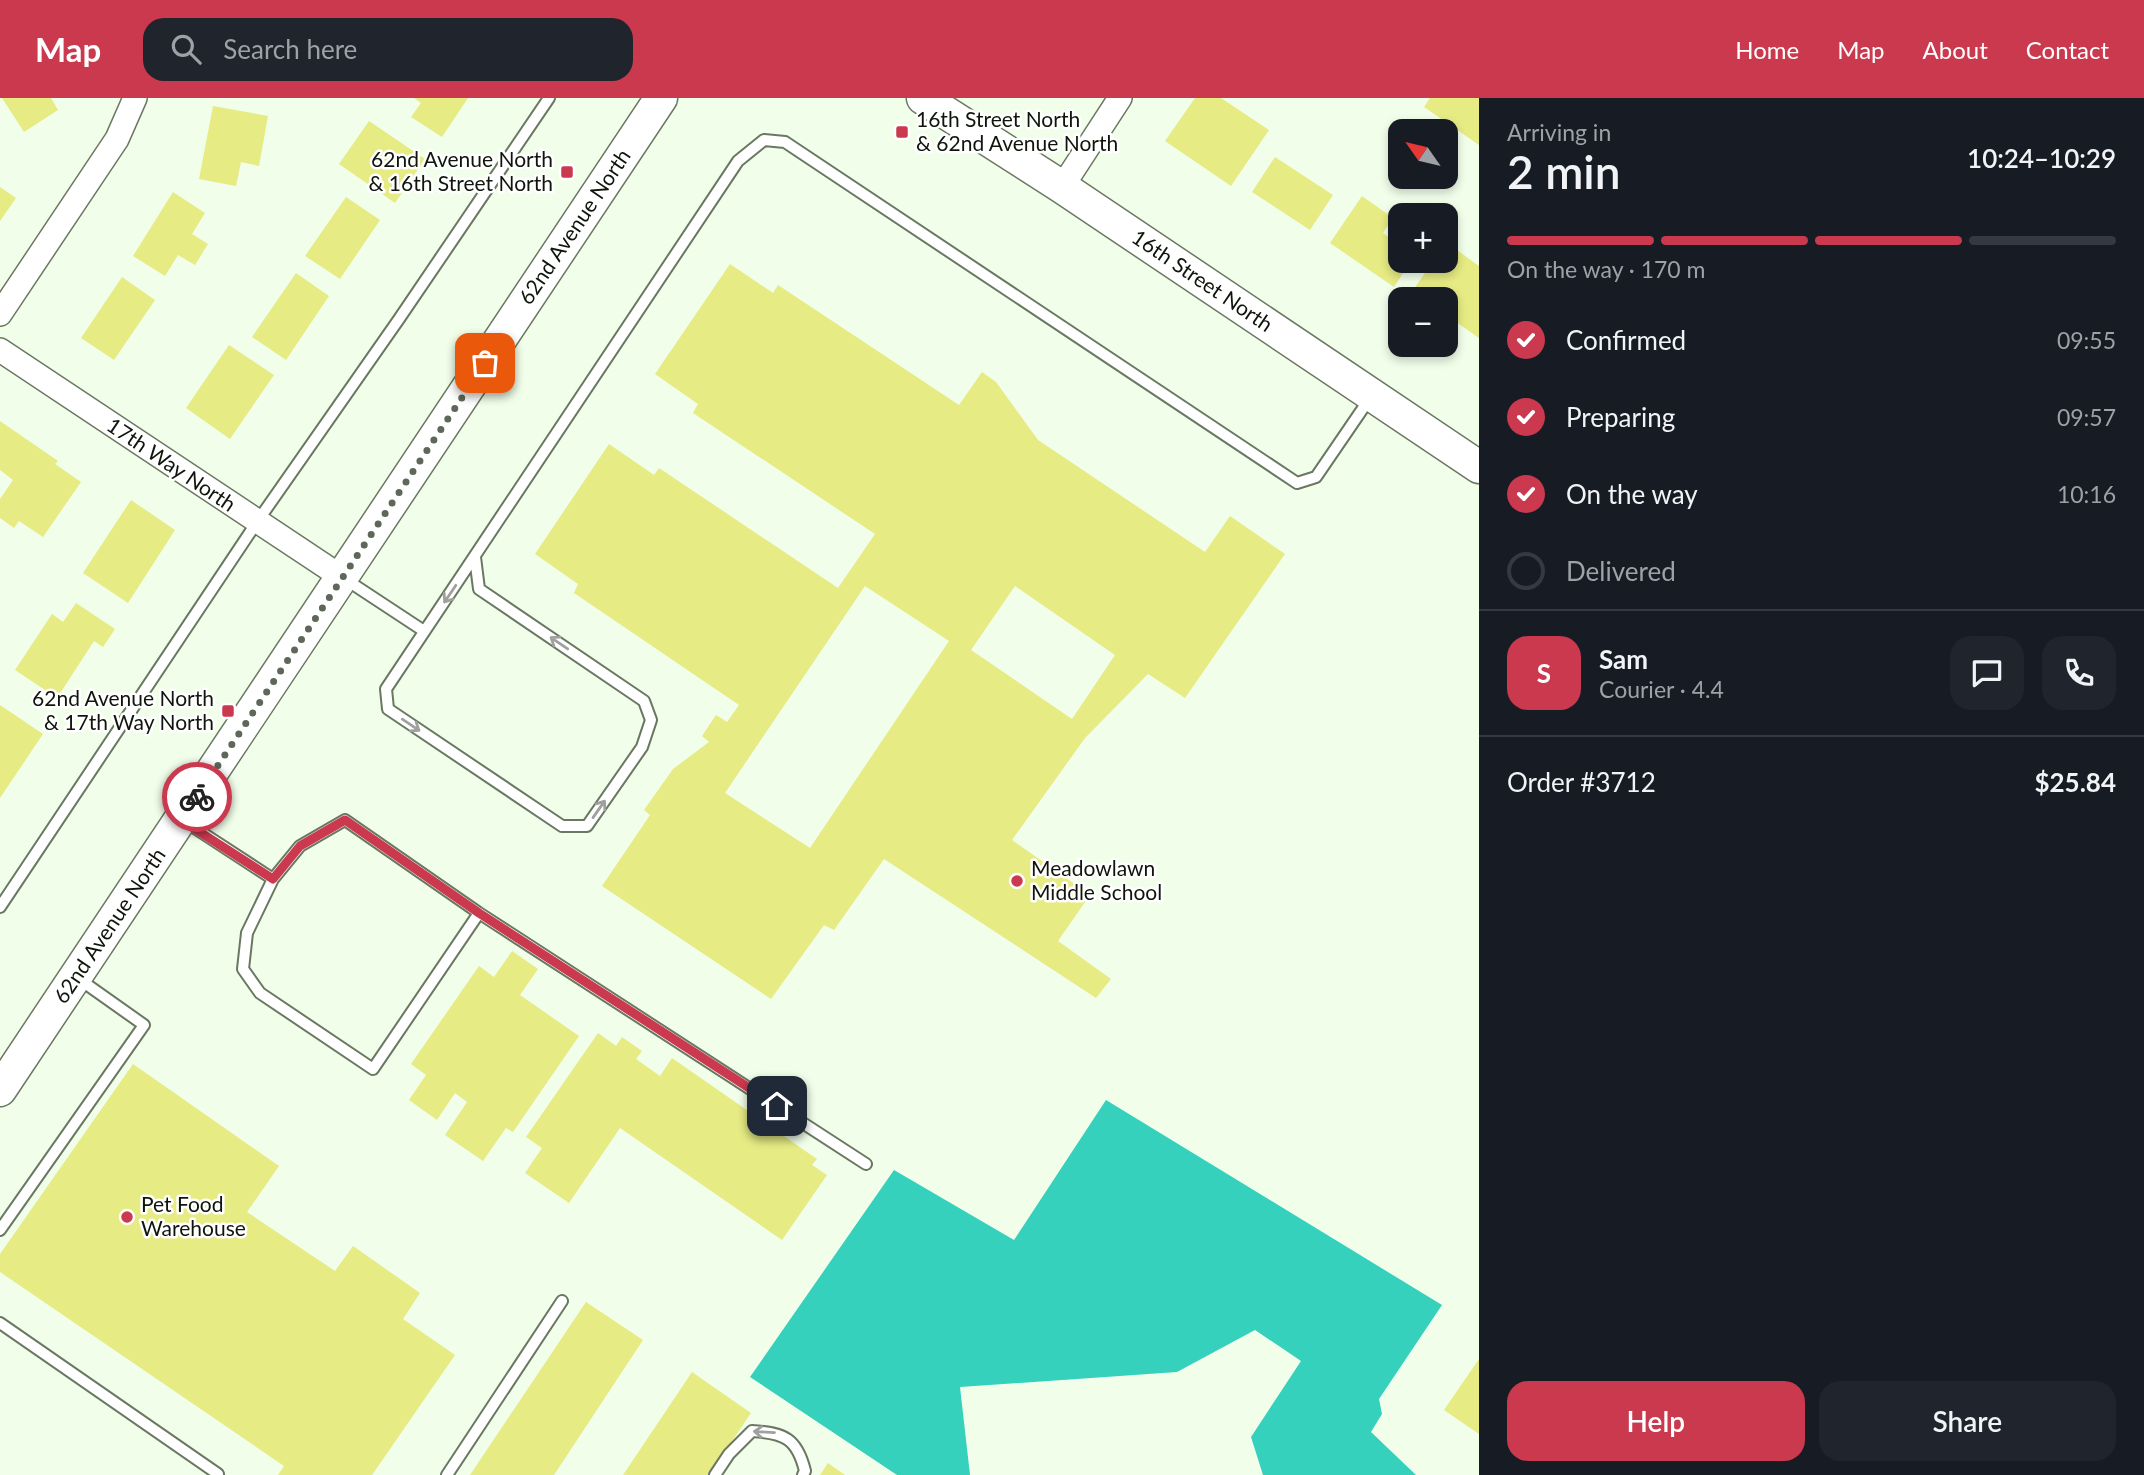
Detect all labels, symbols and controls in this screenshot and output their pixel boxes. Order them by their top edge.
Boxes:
search box [143,18,633,81]
text: Map [35,29,101,69]
icon: search [167,30,205,68]
text: Search here [223,33,357,65]
text: Home [1735,35,1799,64]
text: Map [1837,35,1885,64]
text: About [1923,35,1988,64]
text: Contact [2026,35,2109,64]
place label: 16th Street North & 62nd Avenue North [916,106,1118,155]
text: Arriving in [1507,118,1611,146]
north arrow [1388,119,1458,189]
map controls [1388,119,1458,357]
marker: 16th Street North & 62nd Avenue North [894,124,910,140]
text: 10:24–10:29 [1967,142,2116,174]
street label: 62nd Avenue North [513,144,635,309]
text: 2 min [1507,144,1621,199]
place label: 62nd Avenue North & 16th Street North [369,146,553,195]
marker: 62nd Avenue North & 16th Street North [559,164,575,180]
button: + [1388,203,1458,273]
street label: 16th Street North [1128,223,1278,336]
text: On the way · 170 m [1507,255,1706,283]
button: − [1388,287,1458,357]
icon: check [1507,321,1545,359]
text: Confirmed [1566,324,1686,356]
text: 09:55 [2057,326,2116,354]
pin [455,333,515,393]
icon: bag [466,344,504,382]
icon: check [1507,398,1545,436]
text: Preparing [1566,401,1675,433]
text: 09:57 [2057,403,2116,431]
street label: 17th Way North [103,412,241,516]
icon: check [1507,475,1545,513]
text: On the way [1566,478,1698,510]
text: 10:16 [2057,480,2116,508]
text: Delivered [1566,555,1676,587]
one-way arrow [442,584,457,603]
one-way arrow [550,636,569,650]
button: chat [1950,636,2024,710]
button: phone [2042,636,2116,710]
text: Sam [1599,643,1648,675]
text: S [1537,657,1551,689]
text: Courier · 4.4 [1599,675,1724,703]
place label: 62nd Avenue North & 17th Way North [32,685,214,734]
marker: 62nd Avenue North & 17th Way North [220,703,236,719]
one-way arrow [401,718,421,732]
courier [162,762,232,832]
text: Order #3712 [1507,766,1656,798]
text: $25.84 [2034,766,2116,798]
icon: bike [178,778,216,816]
one-way arrow [592,800,606,819]
street label: 62nd Avenue North [48,843,170,1008]
place label: Meadowlawn Middle School [1031,855,1162,904]
marker: Meadowlawn Middle School [1009,873,1025,889]
pin [747,1076,807,1136]
icon: home [758,1087,796,1125]
place label: Pet Food Warehouse [141,1191,246,1240]
marker: Pet Food Warehouse [119,1209,135,1225]
button: Help [1507,1381,1805,1461]
button: Share [1819,1381,2116,1461]
one-way arrow [753,1425,776,1438]

